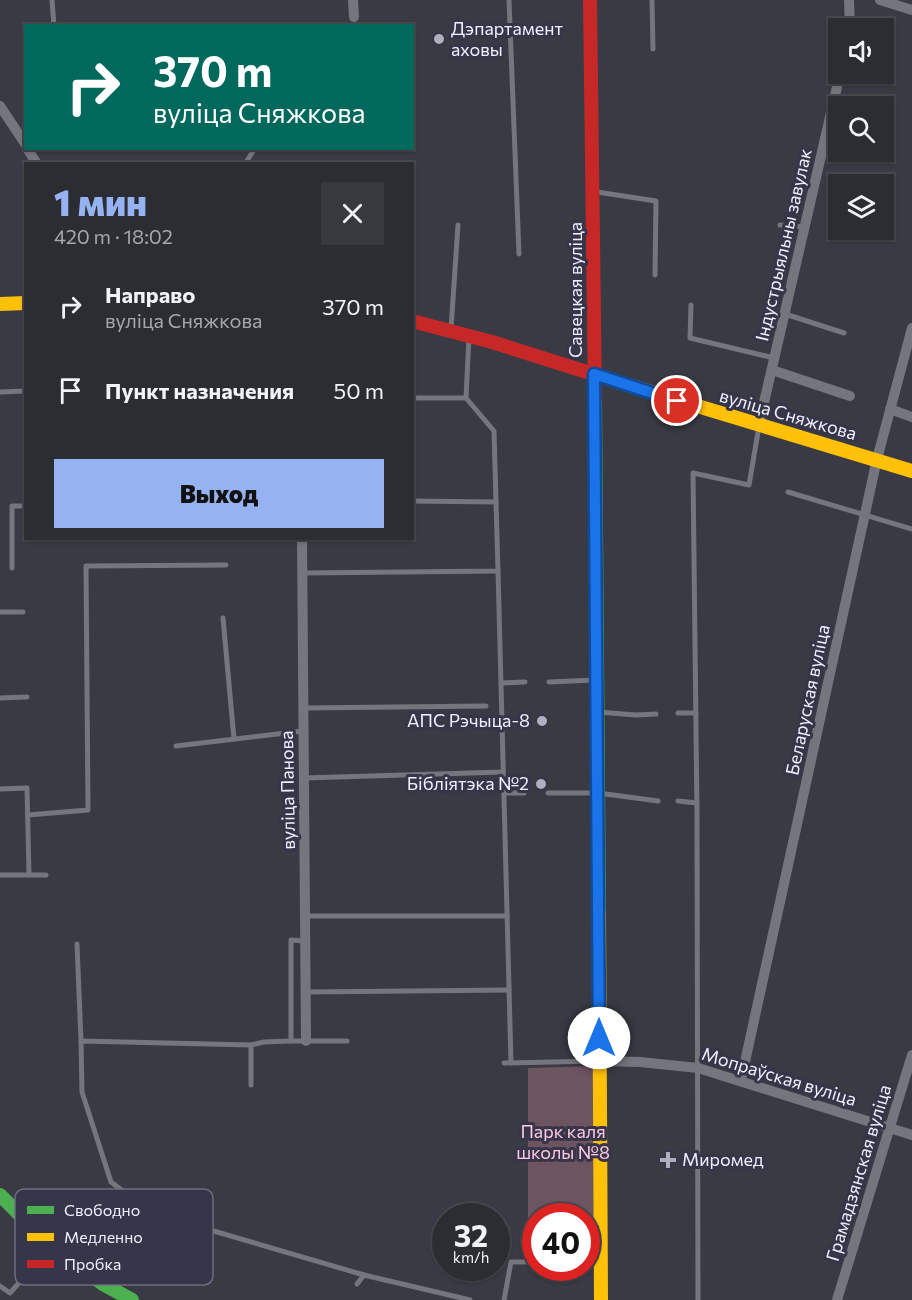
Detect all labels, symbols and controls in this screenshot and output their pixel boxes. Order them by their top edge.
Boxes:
place label: Дэпартамент аховы [451,17,563,60]
map controls [828,18,894,240]
button: sound [828,18,894,84]
marker: Дэпартамент аховы [432,32,446,46]
text: 370 m [153,44,272,96]
icon: right [54,48,132,126]
text: вуліца Сняжкова [153,96,366,129]
button: search [828,96,894,162]
street label: Індустрыяльны завулак [750,146,816,343]
button: layers [828,174,894,240]
text: 1 мин [54,179,147,223]
button: close [321,182,384,245]
street label: Савецкая вуліца [564,222,586,358]
text: 420 m · 18:02 [54,224,173,248]
text: Направо [105,281,195,308]
icon: right [54,290,87,323]
text: 370 m [322,293,384,320]
text: вуліца Сняжкова [105,308,262,332]
icon: arrive [54,374,87,407]
pin [651,375,702,426]
text: Пункт назначения [105,377,294,404]
text: 50 m [334,377,384,404]
icon: arrive [660,384,693,417]
street label: вуліца Сняжкова [717,384,859,444]
button: Выход [54,459,384,528]
street label: Беларуская вуліца [780,622,834,777]
place label: АПС Рэчыца-8 [407,709,530,731]
marker: АПС Рэчыца-8 [535,714,549,728]
street label: вуліца Панова [275,730,299,850]
place label: Бібліятэка №2 [407,772,529,794]
marker: Бібліятэка №2 [534,777,548,791]
position arrow [567,1006,631,1070]
street label: Мопраўская вуліца [699,1042,859,1110]
street label: Грамадзянская вуліца [821,1082,895,1264]
park label: Парк каля школы №8 [516,1120,610,1163]
place label: Миромед [682,1148,764,1170]
marker: Миромед [659,1151,677,1169]
legend [15,1189,213,1285]
text: Свободно [64,1200,140,1219]
speed limit sign: 40 [522,1203,600,1281]
text: 32 [454,1216,488,1253]
text: Медленно [64,1227,143,1246]
text: km/h [453,1248,489,1266]
text: Пробка [64,1254,121,1273]

